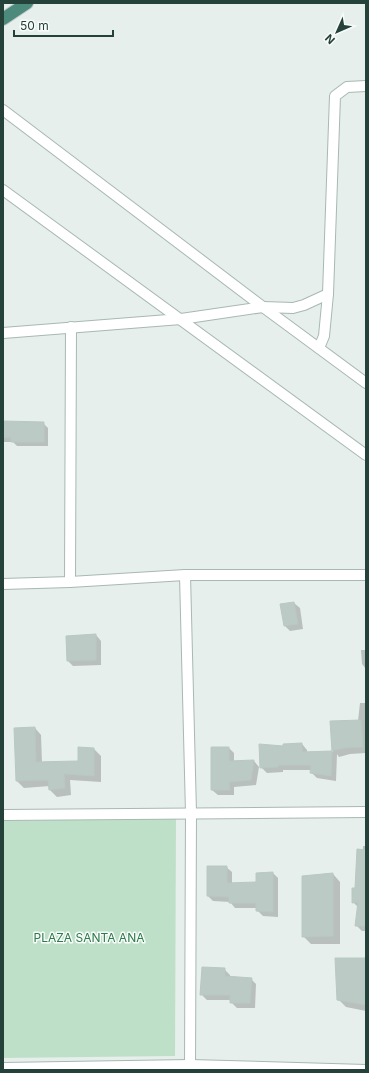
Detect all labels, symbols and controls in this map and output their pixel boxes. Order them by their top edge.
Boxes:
scale bar [14,12,113,38]
north arrow [317,12,357,52]
text: 50 m [20,18,49,33]
text: N [322,31,338,47]
park label: PLAZA SANTA ANA [34,930,144,945]

